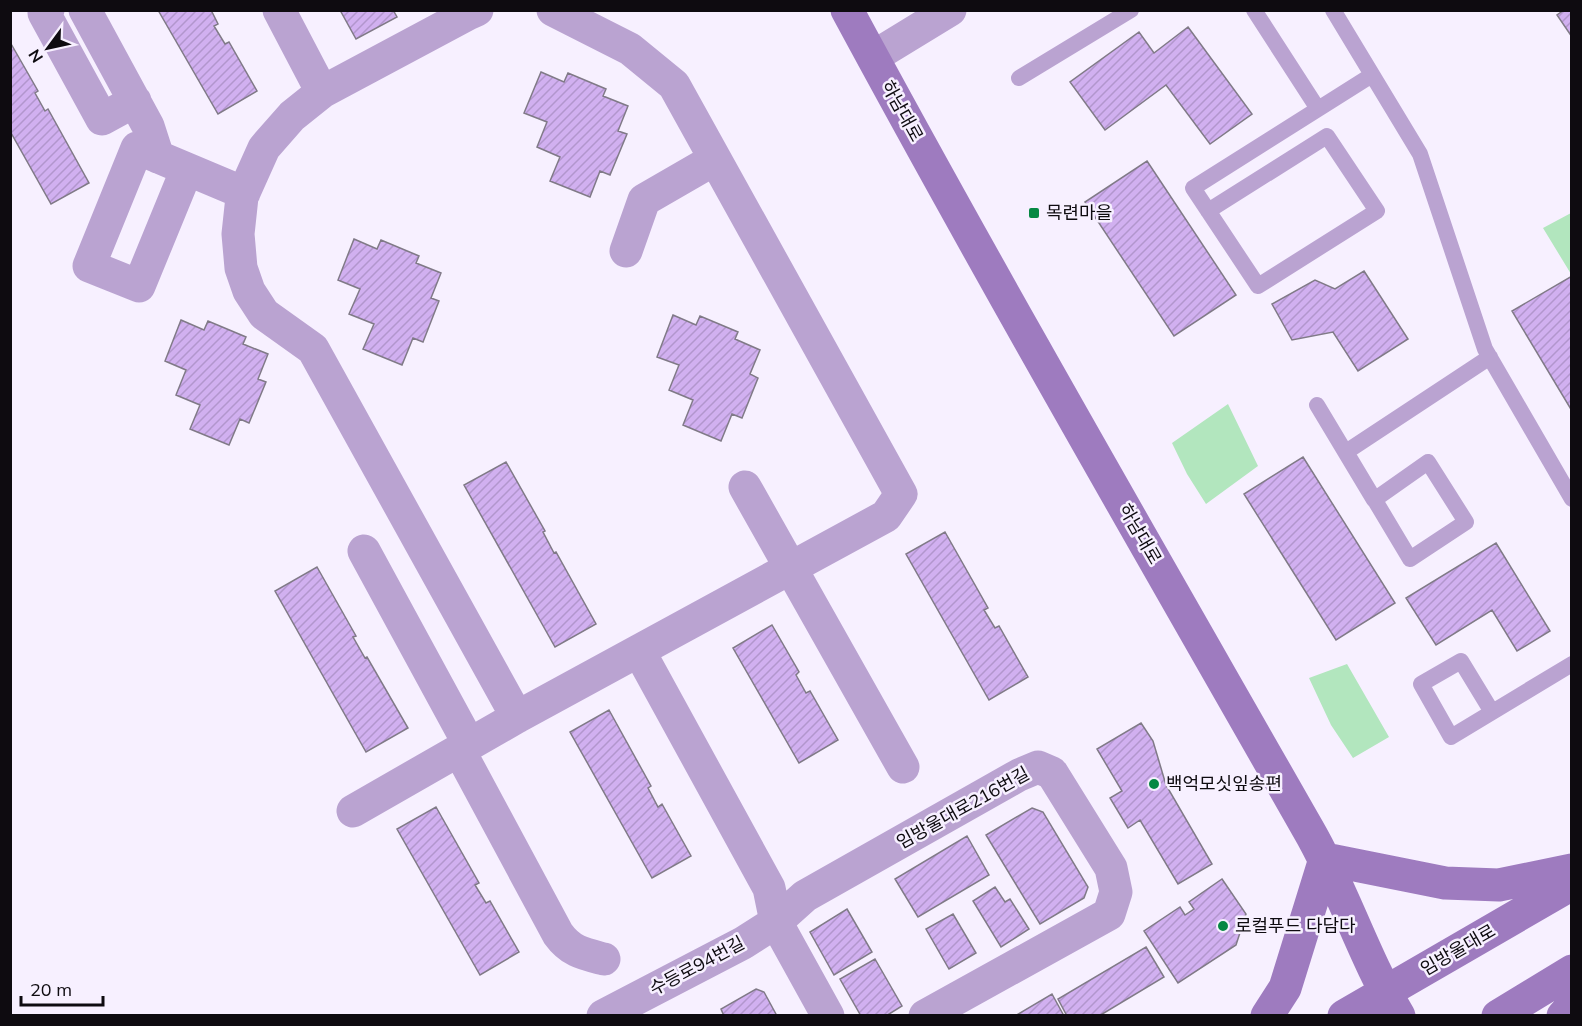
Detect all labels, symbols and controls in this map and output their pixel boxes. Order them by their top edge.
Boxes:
north arrow [18,18,78,78]
text: N [24,46,47,67]
street label: 하남대로 [876,76,929,145]
place label: 목련마을 [1046,201,1112,224]
marker: 목련마을 [1027,206,1041,220]
street label: 하남대로 [1114,499,1167,568]
street label: 임방울대로216번길 [892,762,1033,854]
place label: 백억모싯잎송편 [1166,772,1282,795]
marker: 백억모싯잎송편 [1147,777,1161,791]
place label: 로컬푸드 다담다 [1235,914,1356,937]
marker: 로컬푸드 다담다 [1216,919,1230,933]
street label: 임방울대로 [1416,919,1499,980]
street label: 수등로94번길 [645,931,748,1000]
scale bar [21,969,104,1007]
text: 20 m [30,978,72,1001]

